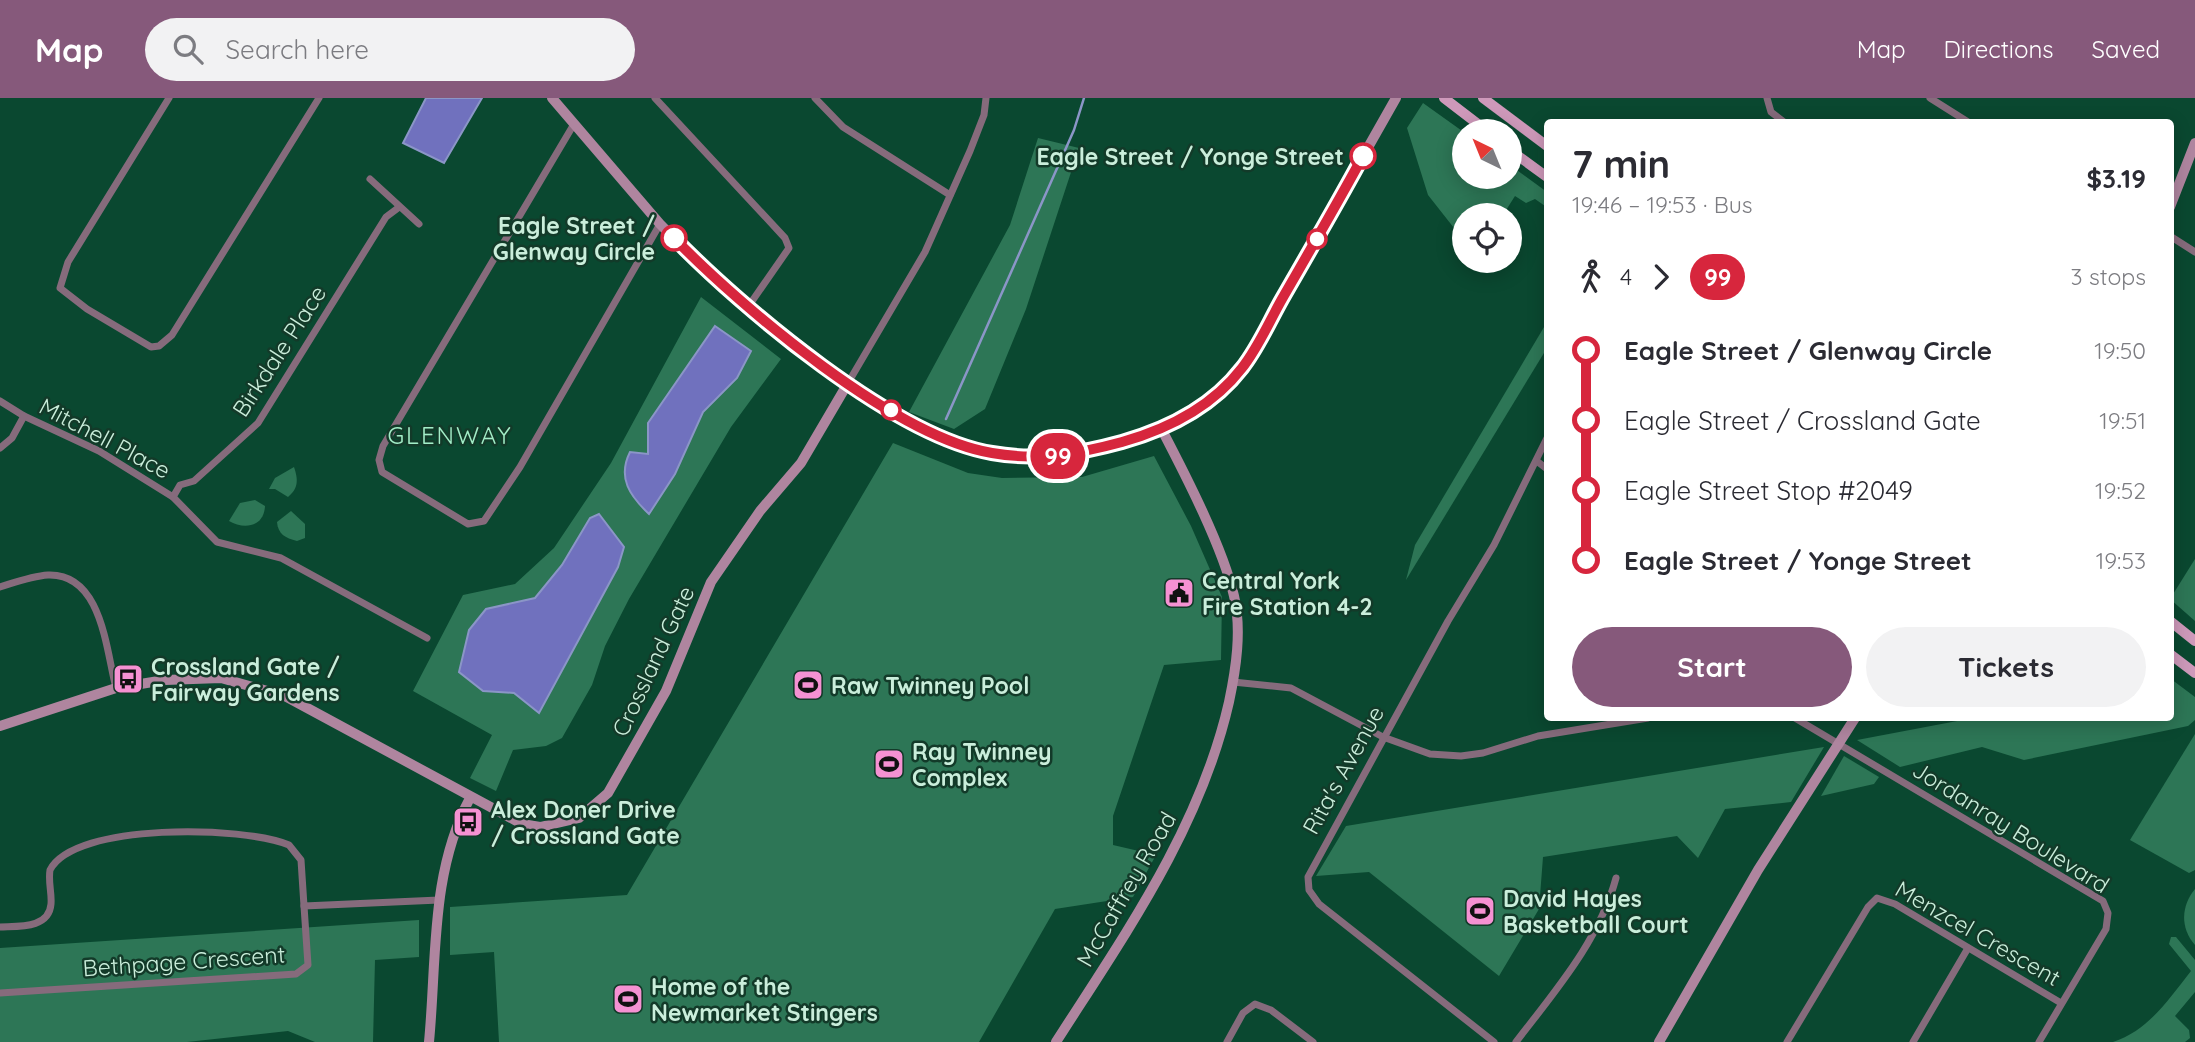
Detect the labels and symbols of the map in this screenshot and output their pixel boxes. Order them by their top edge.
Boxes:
north arrow [1452,119,1522,189]
place label: Eagle Street / Yonge Street [1036,142,1344,171]
marker: Eagle Street / Yonge Street [1350,143,1376,169]
place label: Eagle Street / Glenway Circle [493,211,655,266]
marker: Eagle Street / Glenway Circle [661,225,687,251]
unlabelled marker [1307,229,1327,249]
street label: Birkdale Place [226,280,332,422]
street label: Mitchell Place [34,391,176,485]
unlabelled marker [881,400,901,420]
district label: GLENWAY [387,420,513,450]
line badge: 99 [1026,433,1090,479]
place label: Central York Fire Station 4-2 [1202,566,1372,621]
public building icon: Central York Fire Station 4-2 [1162,576,1196,610]
street label: Crossland Gate [606,581,700,741]
place label: Crossland Gate / Fairway Gardens [151,652,340,707]
bus stop icon: Crossland Gate / Fairway Gardens [111,662,145,696]
sports icon: Raw Twinney Pool [791,668,825,702]
place label: Raw Twinney Pool [831,671,1029,700]
street label: Rita's Avenue [1296,701,1390,839]
place label: Ray Twinney Complex [912,737,1051,792]
sports icon: Ray Twinney Complex [872,747,906,781]
street label: Jordanray Boulevard [1907,755,2115,899]
place label: Alex Doner Drive / Crossland Gate [491,795,680,850]
bus stop icon: Alex Doner Drive / Crossland Gate [451,805,485,839]
street label: McCaffrey Road [1070,806,1182,972]
street label: Menzcel Crescent [1890,874,2066,992]
place label: David Hayes Basketball Court [1503,884,1689,939]
sports icon: David Hayes Basketball Court [1463,894,1497,928]
street label: Bethpage Crescent [82,939,286,983]
place label: Home of the Newmarket Stingers [651,972,878,1027]
sports icon: Home of the Newmarket Stingers [611,982,645,1016]

